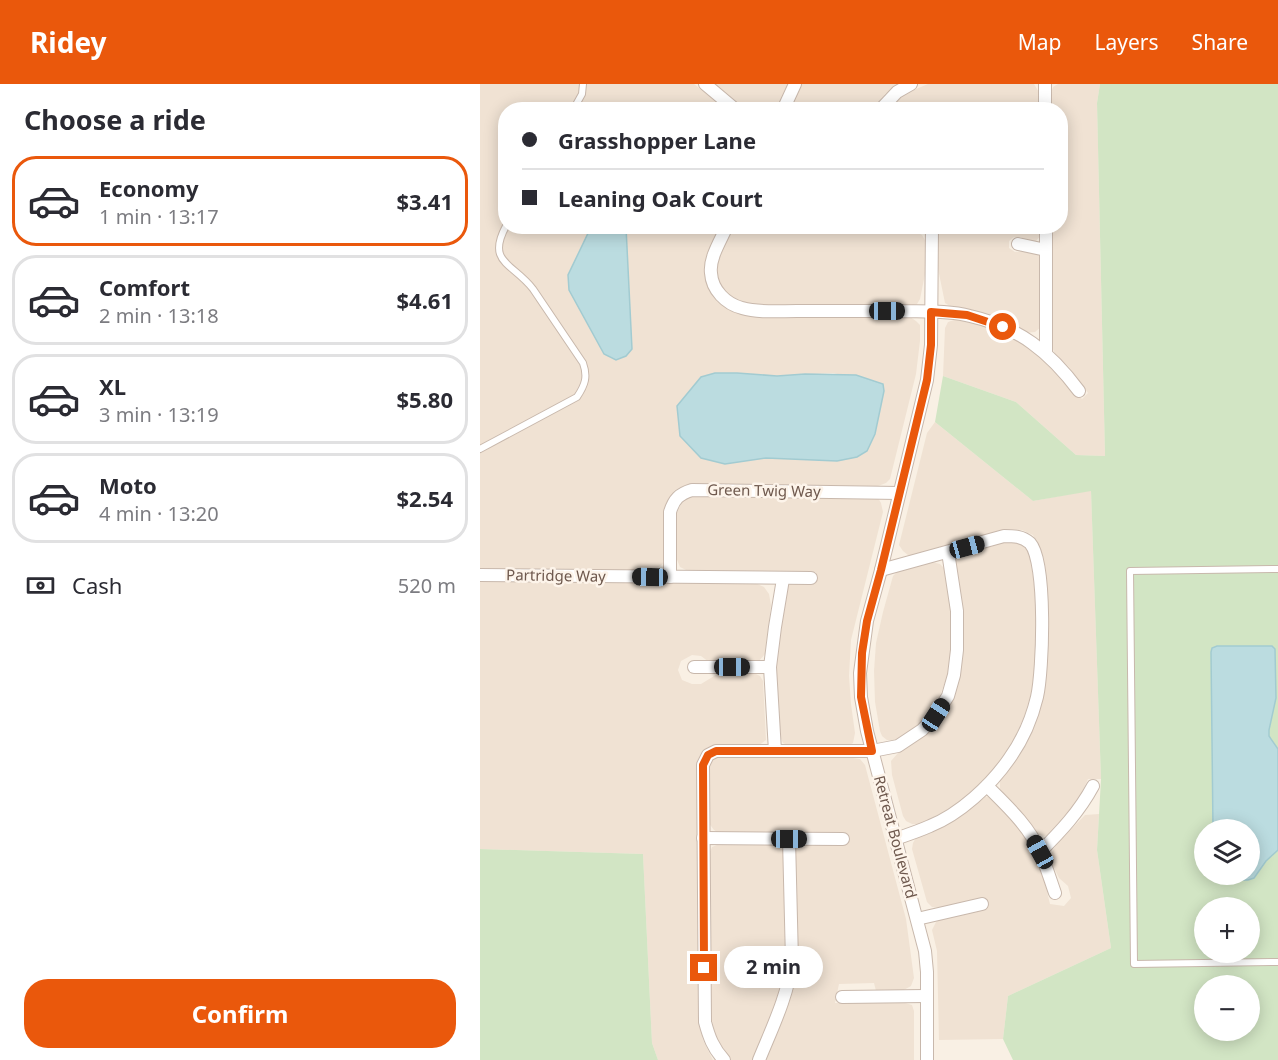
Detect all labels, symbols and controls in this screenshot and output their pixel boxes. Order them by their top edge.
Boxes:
text: Ridey [30,23,107,61]
text: Map [1018,28,1062,56]
text: Layers [1095,28,1159,56]
text: Share [1192,28,1248,56]
text: Choose a ride [24,101,206,138]
text: Grasshopper Lane [558,125,756,155]
text: Economy [99,173,198,203]
icon: car [27,174,81,228]
text: Leaning Oak Court [558,183,763,213]
text: $3.41 [396,186,453,216]
text: 1 min · 13:17 [99,203,219,230]
text: Comfort [99,272,190,302]
icon: car [27,273,81,327]
text: $4.61 [396,285,453,315]
text: 2 min · 13:18 [99,302,219,329]
car [869,302,905,320]
route start [989,313,1016,340]
text: XL [99,371,126,401]
icon: car [27,372,81,426]
text: $5.80 [396,384,453,414]
text: 3 min · 13:19 [99,401,219,428]
text: Moto [99,470,157,500]
icon: car [27,471,81,525]
street label: Green Twig Way [707,479,821,501]
text: $2.54 [396,483,453,513]
text: 4 min · 13:20 [99,500,219,527]
car [947,534,987,560]
street label: Partridge Way [506,564,606,586]
car [632,568,668,586]
icon: cash [24,569,57,602]
text: Cash [72,570,122,600]
text: 520 m [398,572,456,599]
car [714,658,750,676]
car [919,695,953,735]
street label: Retreat Boulevard [870,773,922,900]
map controls [1194,819,1260,1041]
button: layers [1194,819,1260,885]
car [771,830,807,848]
car [1023,832,1057,872]
button: + [1194,897,1260,963]
callout: 2 min [725,947,824,989]
text: 2 min [746,953,801,980]
route end [690,954,717,981]
button: − [1194,975,1260,1041]
button: Confirm [24,979,456,1048]

